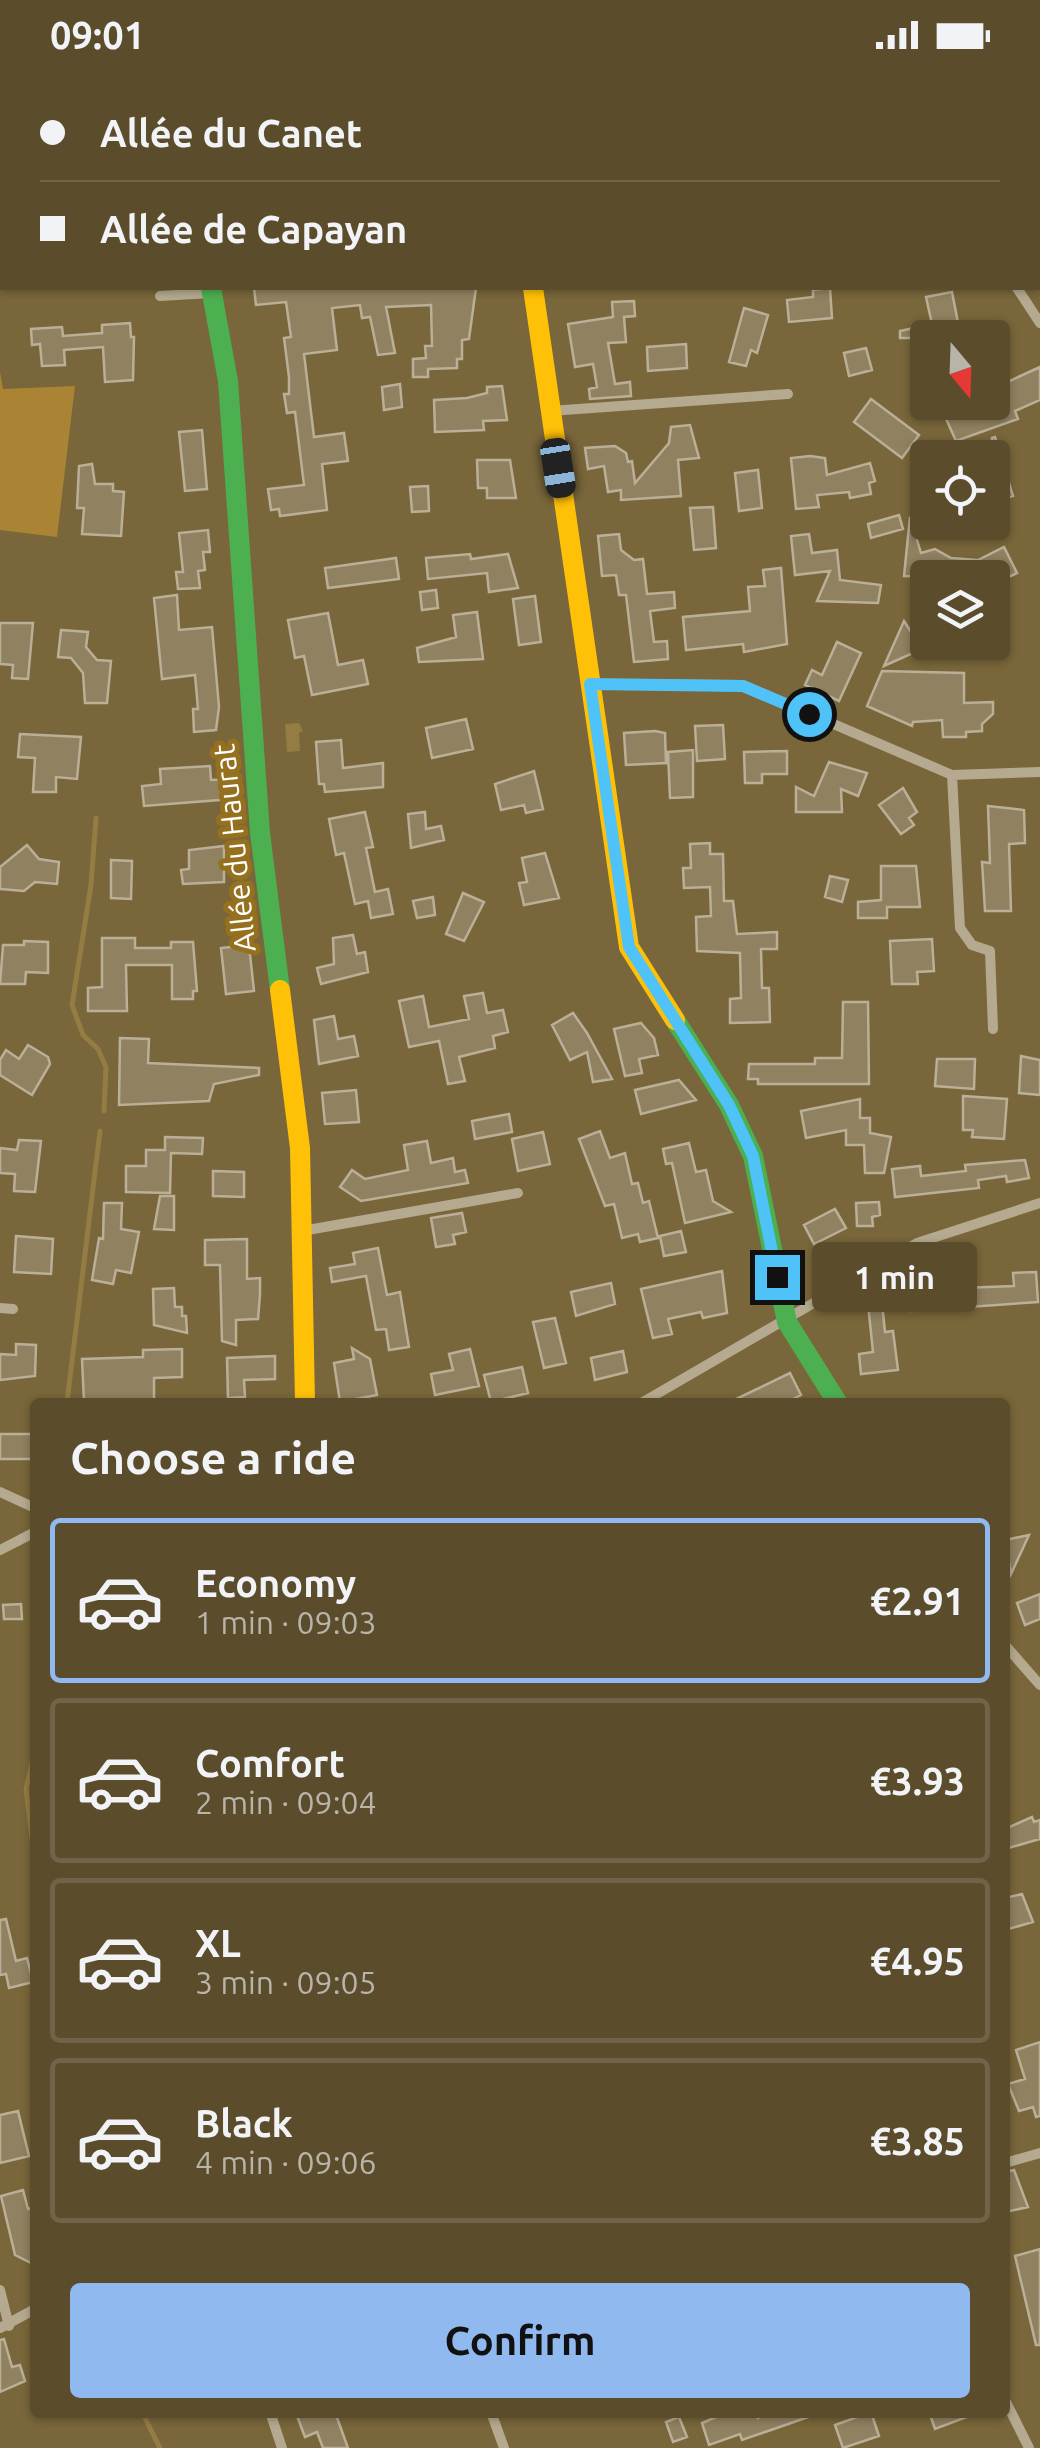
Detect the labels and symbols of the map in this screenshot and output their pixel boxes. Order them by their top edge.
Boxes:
north arrow [910,320,1010,420]
car [538,436,578,500]
route start [787,692,832,737]
street label: Allée du Haurat [206,742,262,954]
callout: 1 min [812,1242,977,1312]
route end [755,1255,800,1300]

